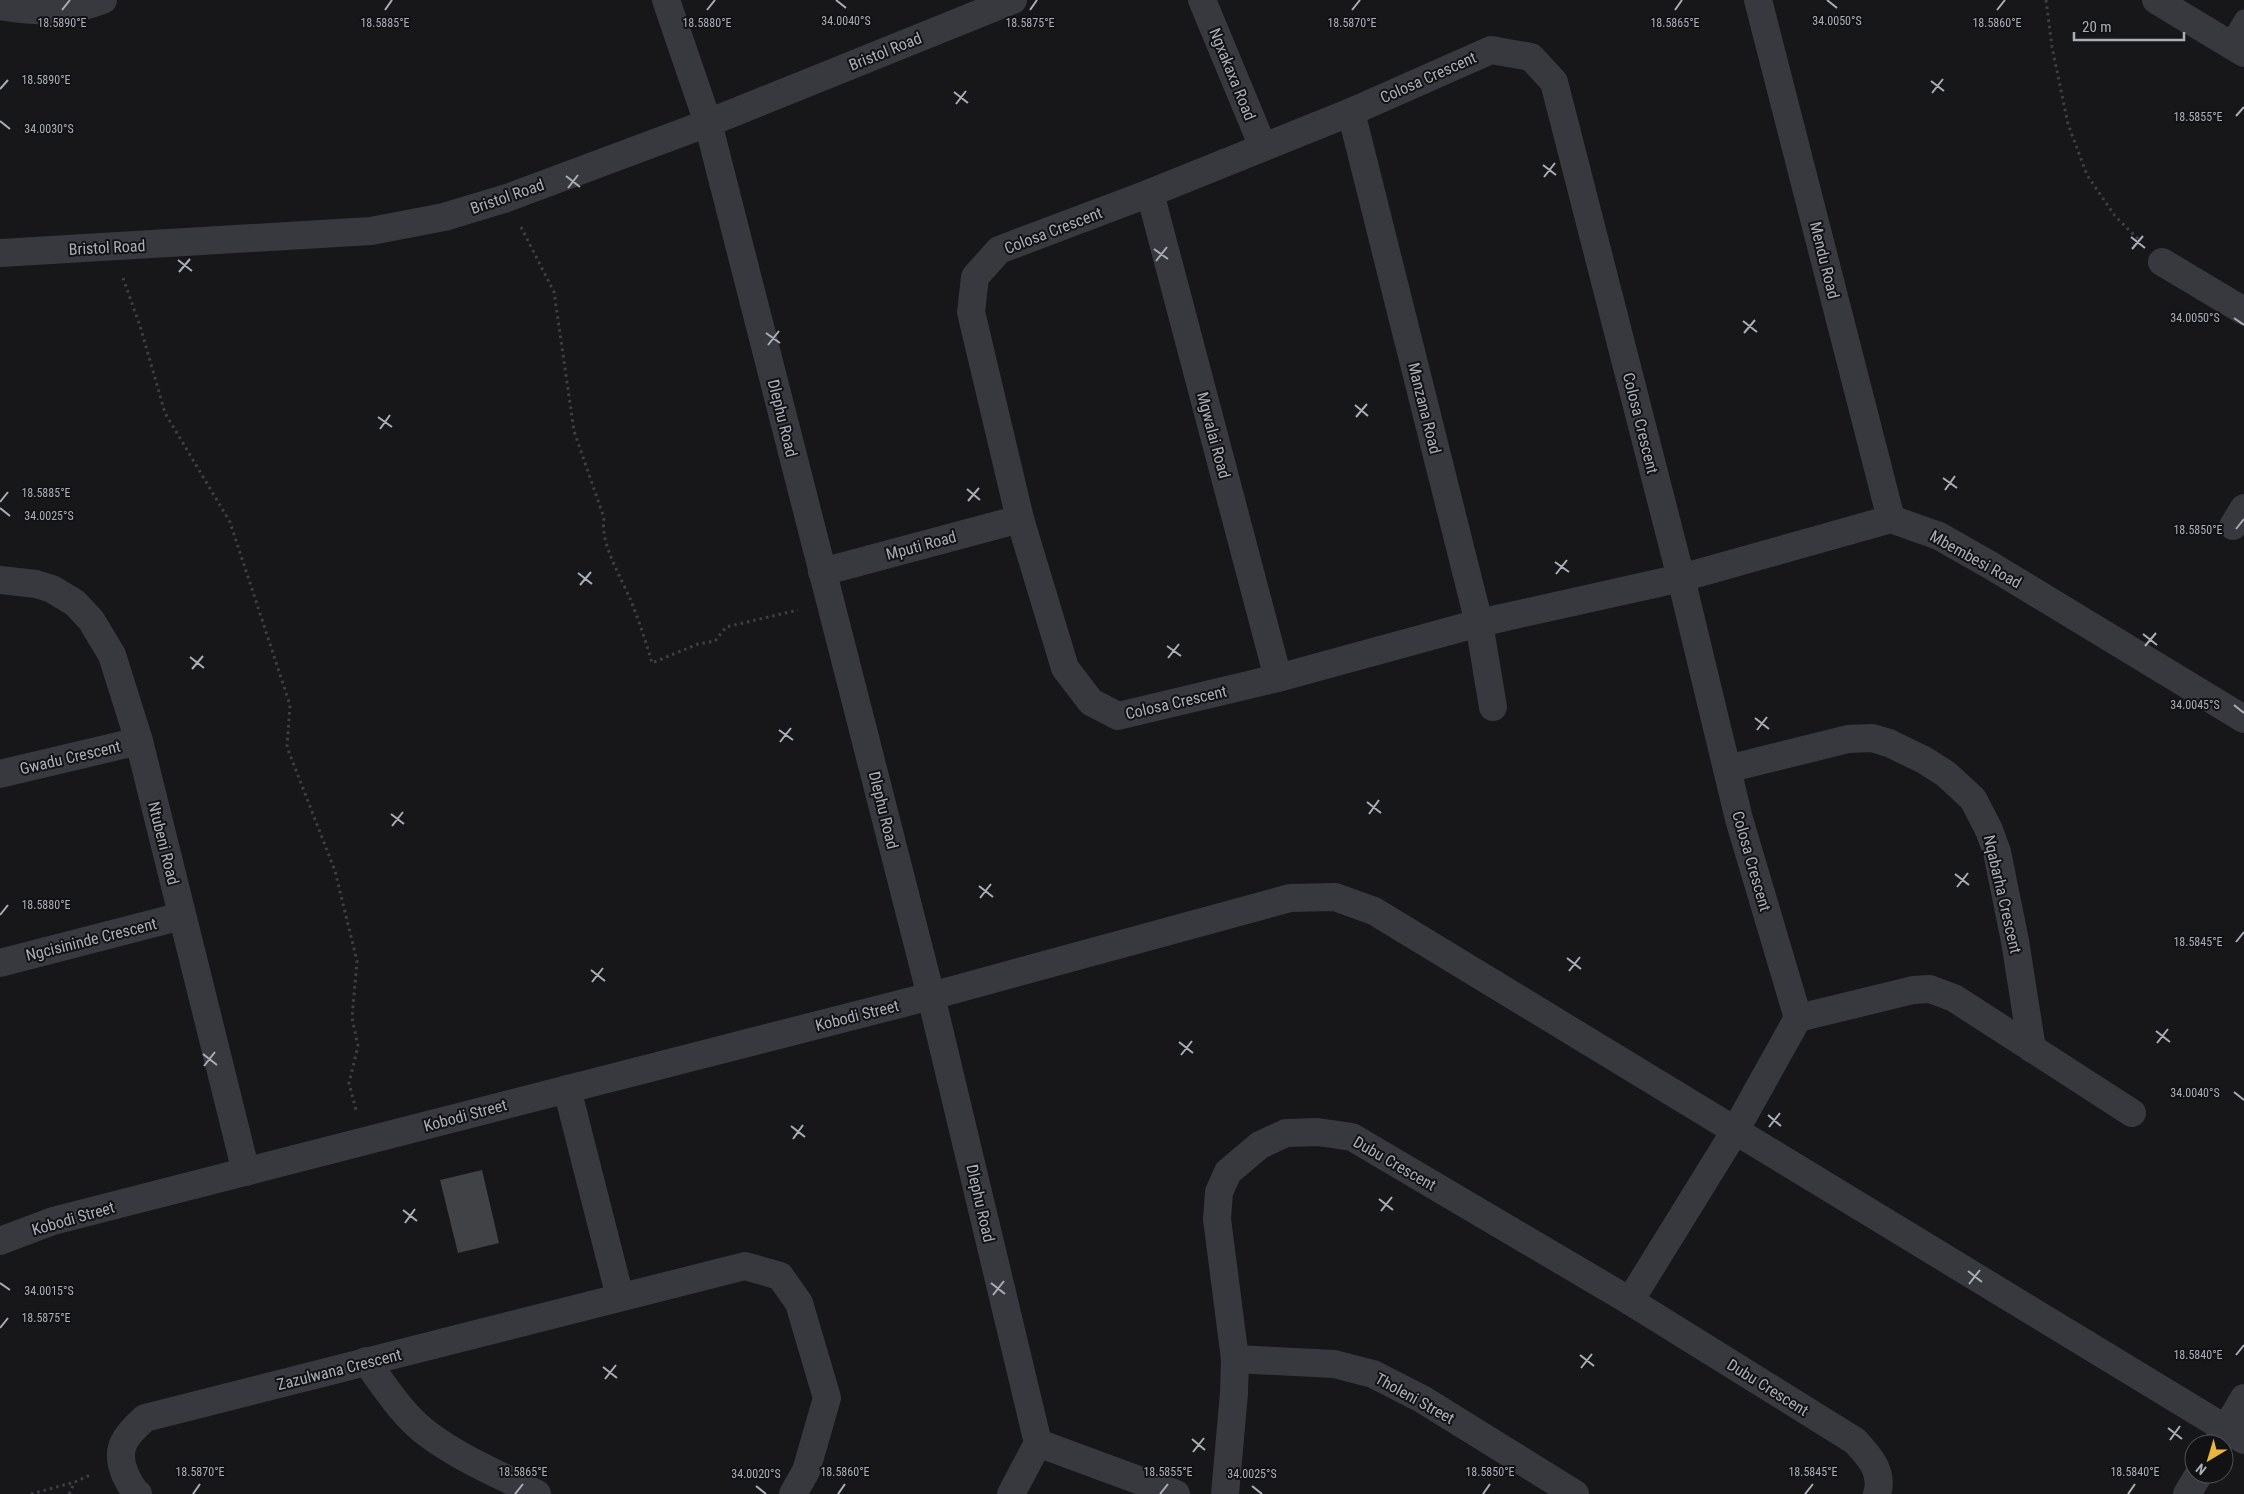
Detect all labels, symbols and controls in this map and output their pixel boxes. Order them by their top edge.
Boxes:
scale bar [2074,10,2184,42]
text: 34.0040°S [821,14,871,28]
text: 34.0050°S [1812,14,1862,28]
text: 18.5890°E [37,16,87,30]
text: 18.5885°E [360,16,410,30]
text: 18.5880°E [682,16,732,30]
text: 18.5875°E [1005,16,1055,30]
text: 18.5870°E [1327,16,1377,30]
text: 18.5865°E [1650,16,1700,30]
text: 18.5860°E [1972,16,2022,30]
text: 20 m [2082,18,2112,36]
street label: Ngxakaxa Road [1205,25,1260,123]
street label: Bristol Road [846,28,924,75]
street label: Colosa Crescent [1377,48,1480,107]
text: 18.5890°E [21,73,71,87]
text: 18.5855°E [2173,110,2223,124]
text: 34.0030°S [24,122,74,136]
street label: Bristol Road [468,175,546,218]
street label: Colosa Crescent [1002,203,1105,258]
street label: Mendu Road [1806,220,1843,301]
street label: Bristol Road [68,236,146,259]
text: 34.0050°S [2170,311,2220,325]
street label: Manzana Road [1404,361,1445,456]
street label: Colosa Crescent [1619,371,1662,476]
street label: Dlephu Road [764,377,801,459]
street label: Mgwalai Road [1193,390,1234,480]
text: 18.5885°E [21,486,71,500]
text: 34.0025°S [24,509,74,523]
text: 18.5850°E [2173,523,2223,537]
street label: Mbembesi Road [1927,526,2025,592]
street label: Mputi Road [884,527,958,564]
street label: Colosa Crescent [1124,682,1229,723]
text: 34.0045°S [2170,698,2220,712]
street label: Gwadu Crescent [18,737,123,778]
street label: Dlephu Road [865,769,902,851]
street label: Ntubeni Road [144,800,183,887]
street label: Colosa Crescent [1728,809,1775,914]
street label: Nqabarha Crescent [1980,833,2025,955]
text: 18.5880°E [21,898,71,912]
street label: Ngcisininde Crescent [24,914,159,965]
text: 18.5845°E [2173,935,2223,949]
street label: Kobodi Street [813,996,901,1035]
text: 34.0040°S [2170,1086,2220,1100]
street label: Kobodi Street [421,1095,509,1136]
street label: Dubu Crescent [1350,1132,1440,1195]
street label: Dlephu Road [962,1162,999,1244]
street label: Kobodi Street [30,1198,117,1239]
text: 34.0015°S [24,1284,74,1298]
text: 18.5875°E [21,1311,71,1325]
street label: Zazulwana Crescent [275,1345,404,1394]
text: 18.5840°E [2173,1348,2223,1362]
street label: Dubu Crescent [1724,1355,1812,1420]
street label: Tholeni Street [1372,1369,1458,1428]
north arrow [2184,1434,2234,1484]
text: N [2193,1460,2209,1478]
text: 18.5870°E [175,1465,225,1479]
text: 18.5865°E [498,1465,548,1479]
text: 18.5860°E [820,1465,870,1479]
text: 18.5855°E [1143,1465,1193,1479]
text: 18.5850°E [1465,1465,1515,1479]
text: 18.5845°E [1788,1465,1838,1479]
text: 18.5840°E [2110,1465,2160,1479]
text: 34.0020°S [731,1467,781,1481]
text: 34.0025°S [1227,1467,1277,1481]

